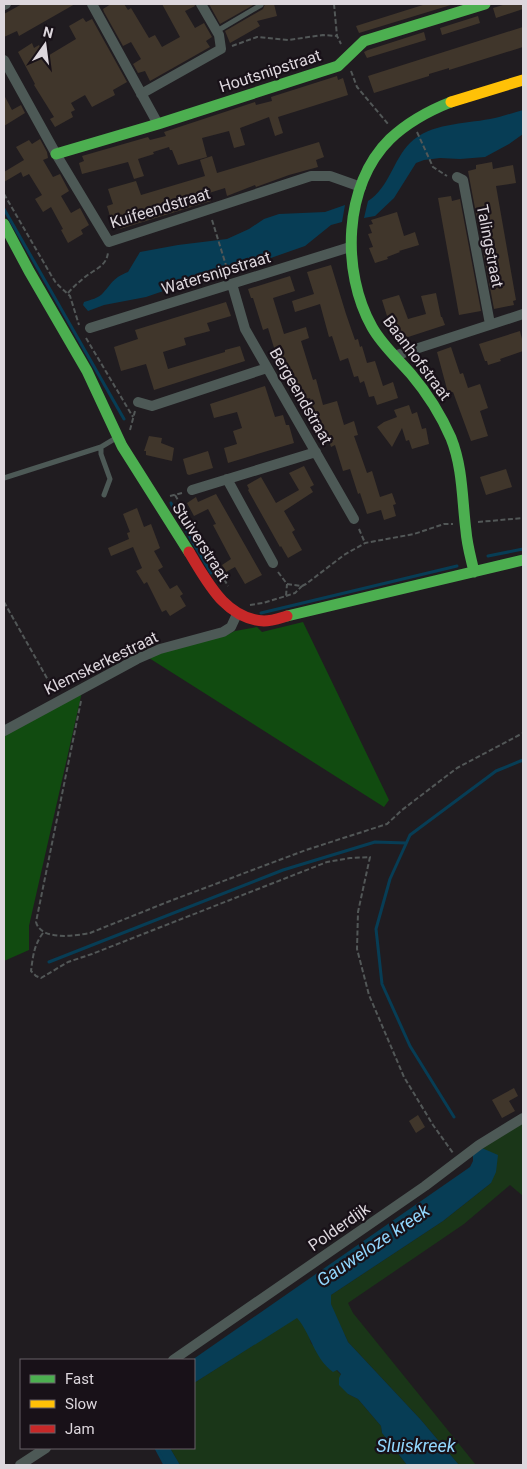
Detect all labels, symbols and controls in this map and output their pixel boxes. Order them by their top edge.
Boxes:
north arrow [20,20,70,70]
text: N [41,23,55,41]
street label: Houtsnipstraat [217,46,323,96]
street label: Kuifeendstraat [107,184,213,232]
street label: Talingstraat [473,203,507,289]
street label: Watersnipstraat [159,247,273,299]
street label: Baanhofstraat [379,312,455,404]
street label: Bergeendstraat [266,344,336,448]
street label: Stuiverstraat [168,499,234,585]
street label: Klemskerkestraat [41,627,161,699]
street label: Polderdijk [305,1198,374,1255]
water label: Gauweloze kreek [313,1199,434,1291]
legend [20,1359,195,1449]
text: Fast [65,1370,94,1388]
text: Slow [65,1395,97,1413]
text: Jam [65,1420,95,1438]
water label: Sluiskreek [376,1435,457,1456]

